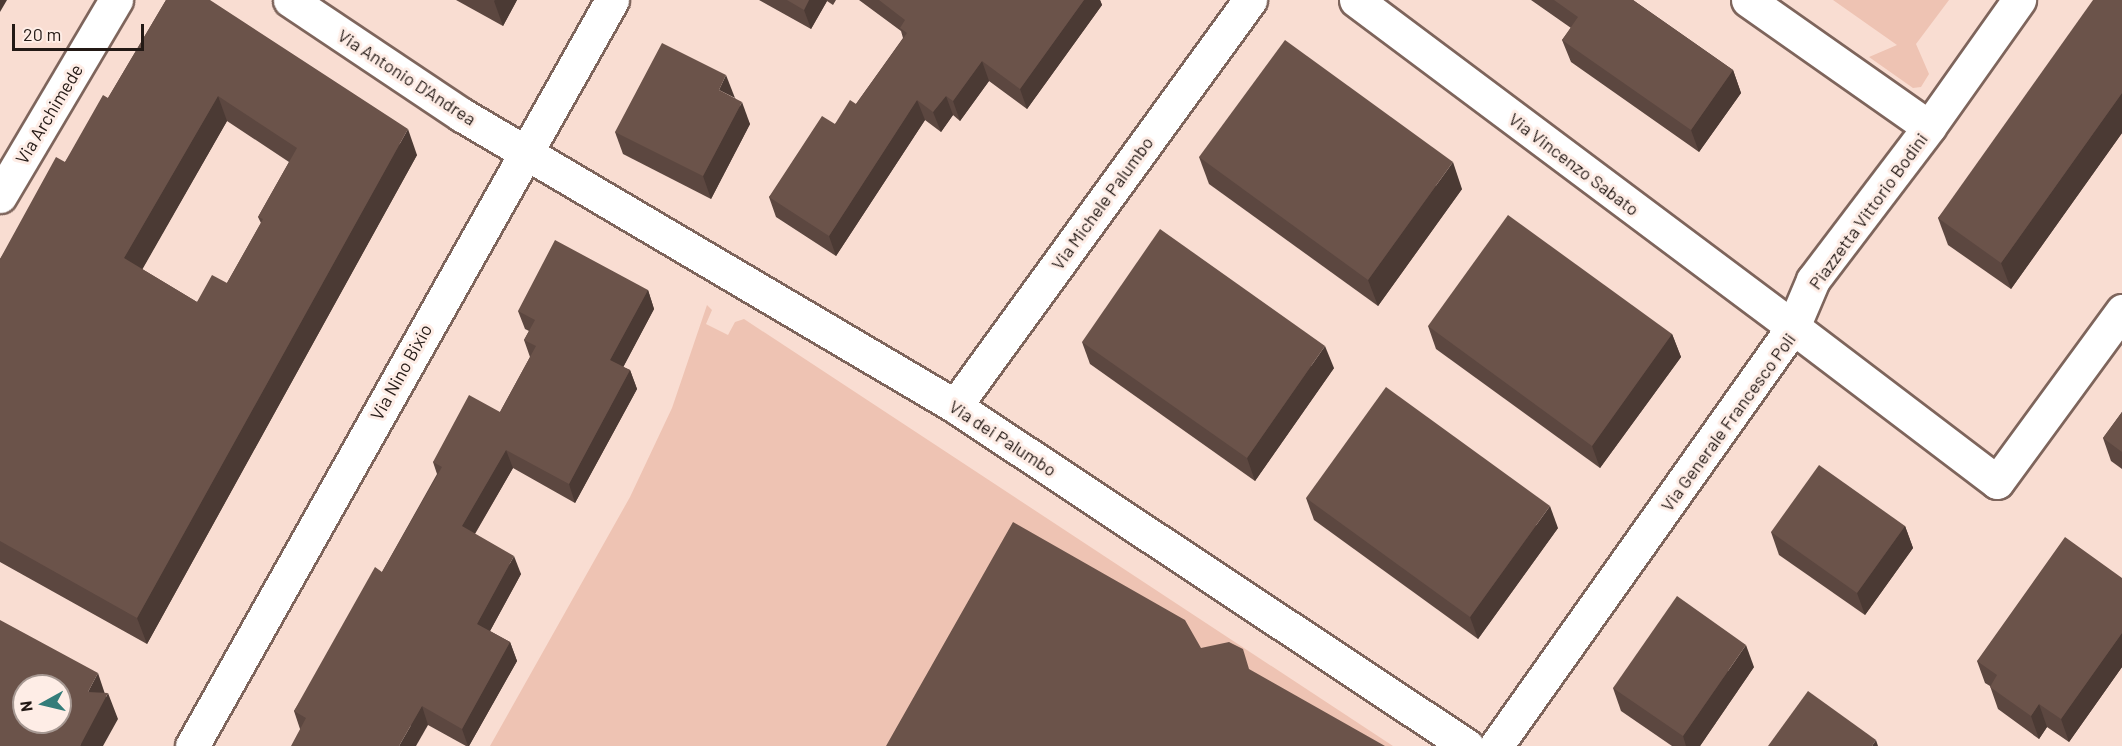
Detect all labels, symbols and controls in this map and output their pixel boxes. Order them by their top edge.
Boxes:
scale bar [15,12,147,50]
text: 20 m [23,23,61,45]
street label: Via Antonio D'Andrea [334,24,480,130]
street label: Via Archimede [11,60,87,168]
street label: Via Vincenzo Sabato [1505,108,1643,220]
street label: Piazzetta Vittorio Bodini [1804,129,1932,293]
street label: Via Michele Palumbo [1046,132,1158,274]
street label: Via Nino Bixio [366,320,436,424]
street label: Via Generale Francesco Poli [1656,329,1800,515]
street label: Via dei Palumbo [945,395,1061,481]
north arrow [12,674,72,734]
text: N [16,700,36,713]

